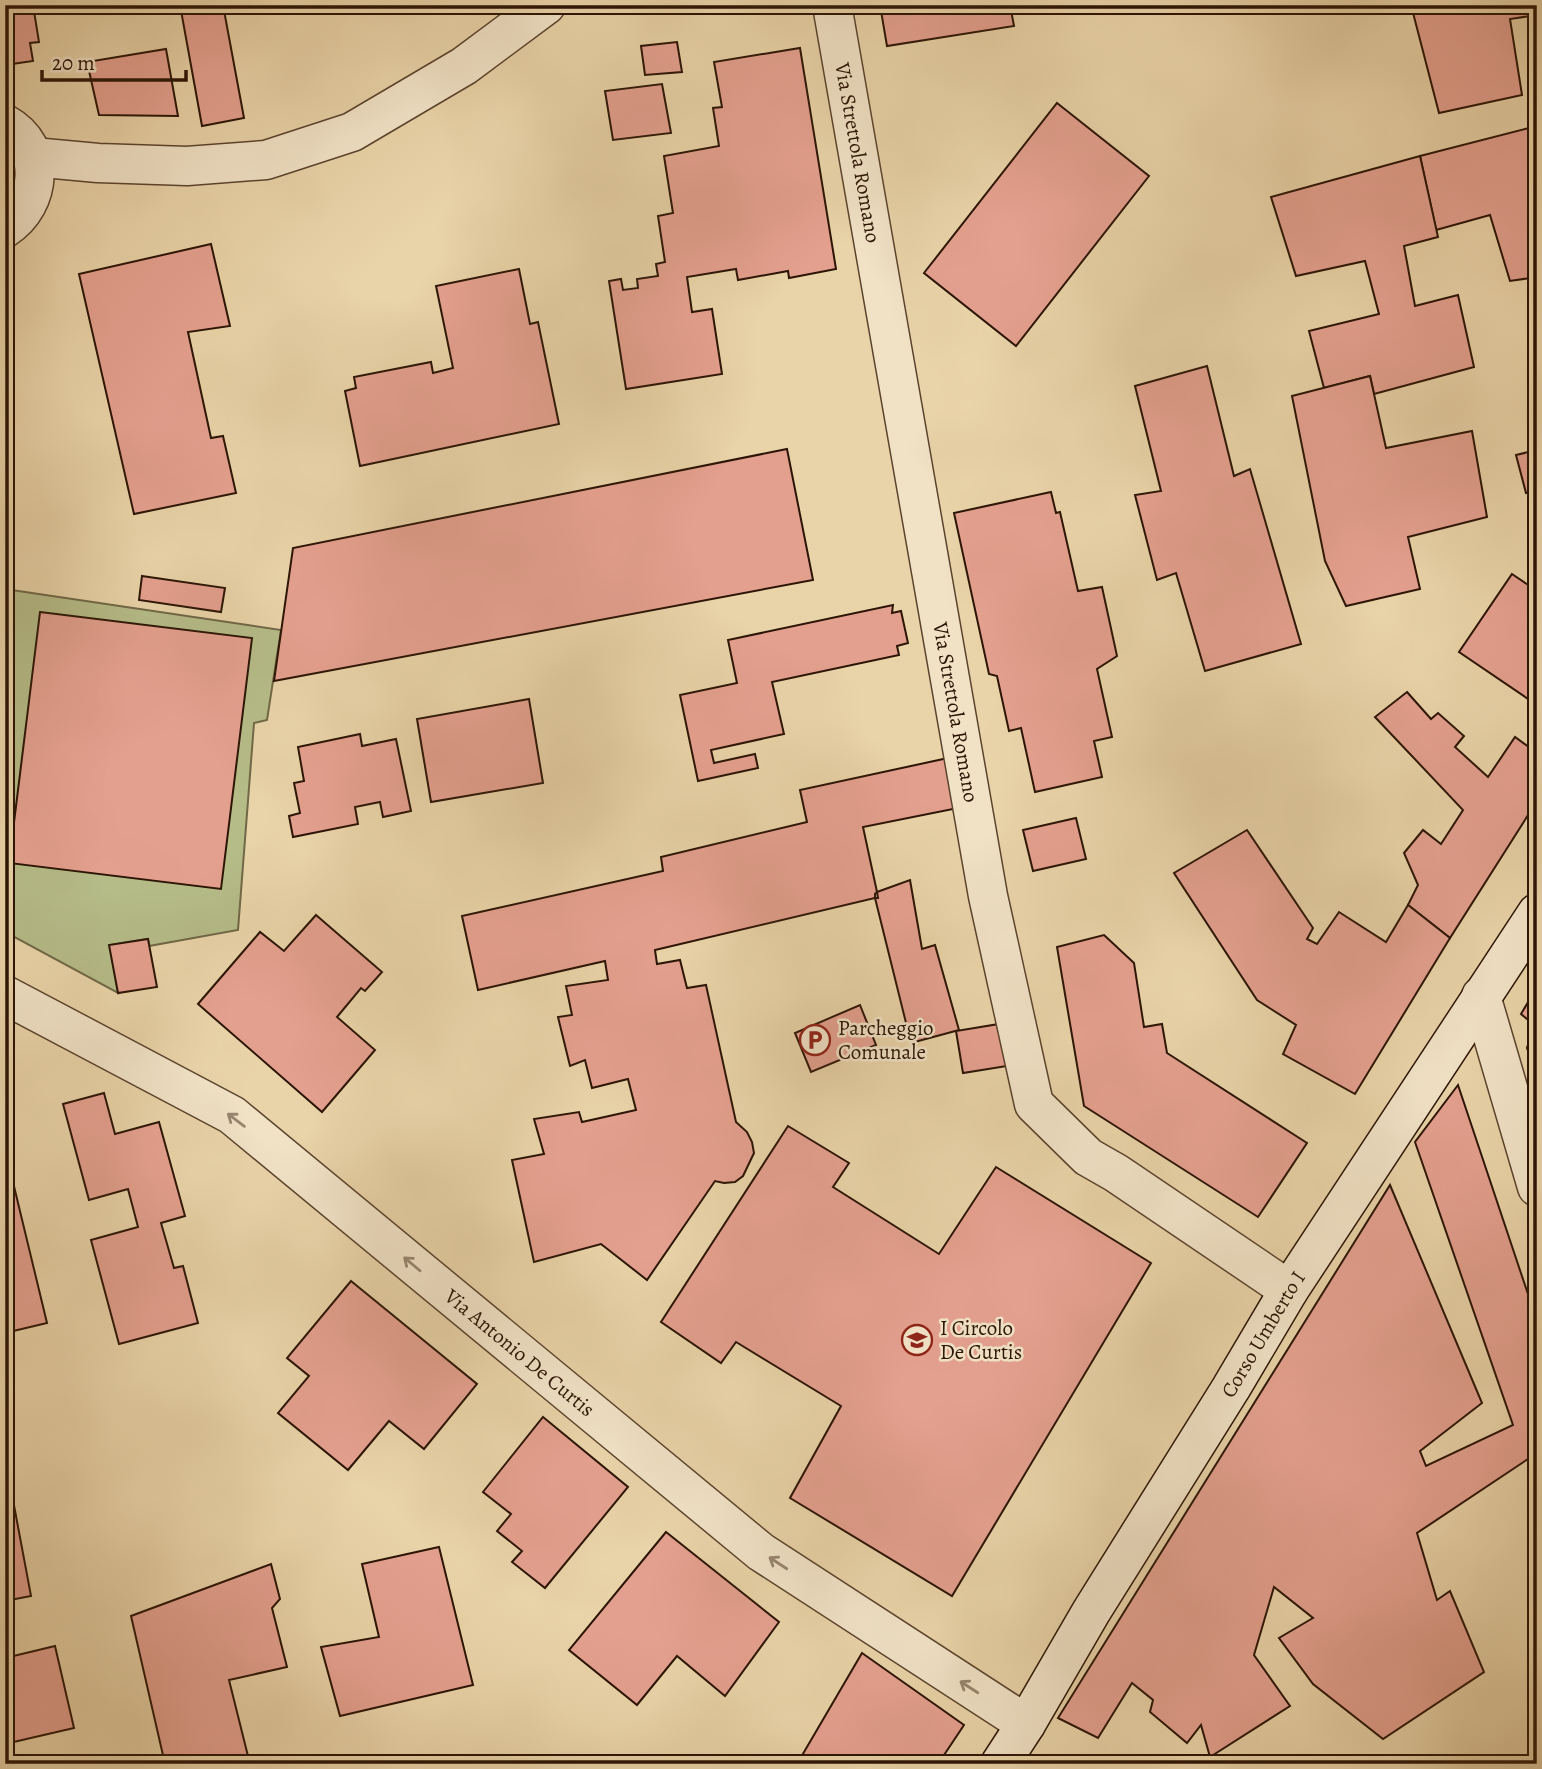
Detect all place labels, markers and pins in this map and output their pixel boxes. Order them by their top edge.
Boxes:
place label: Parcheggio Comunale [838,1014,934,1066]
parking icon: Parcheggio Comunale [798,1023,832,1057]
place label: I Circolo De Curtis [940,1314,1022,1366]
school or university icon: I Circolo De Curtis [900,1323,934,1357]

